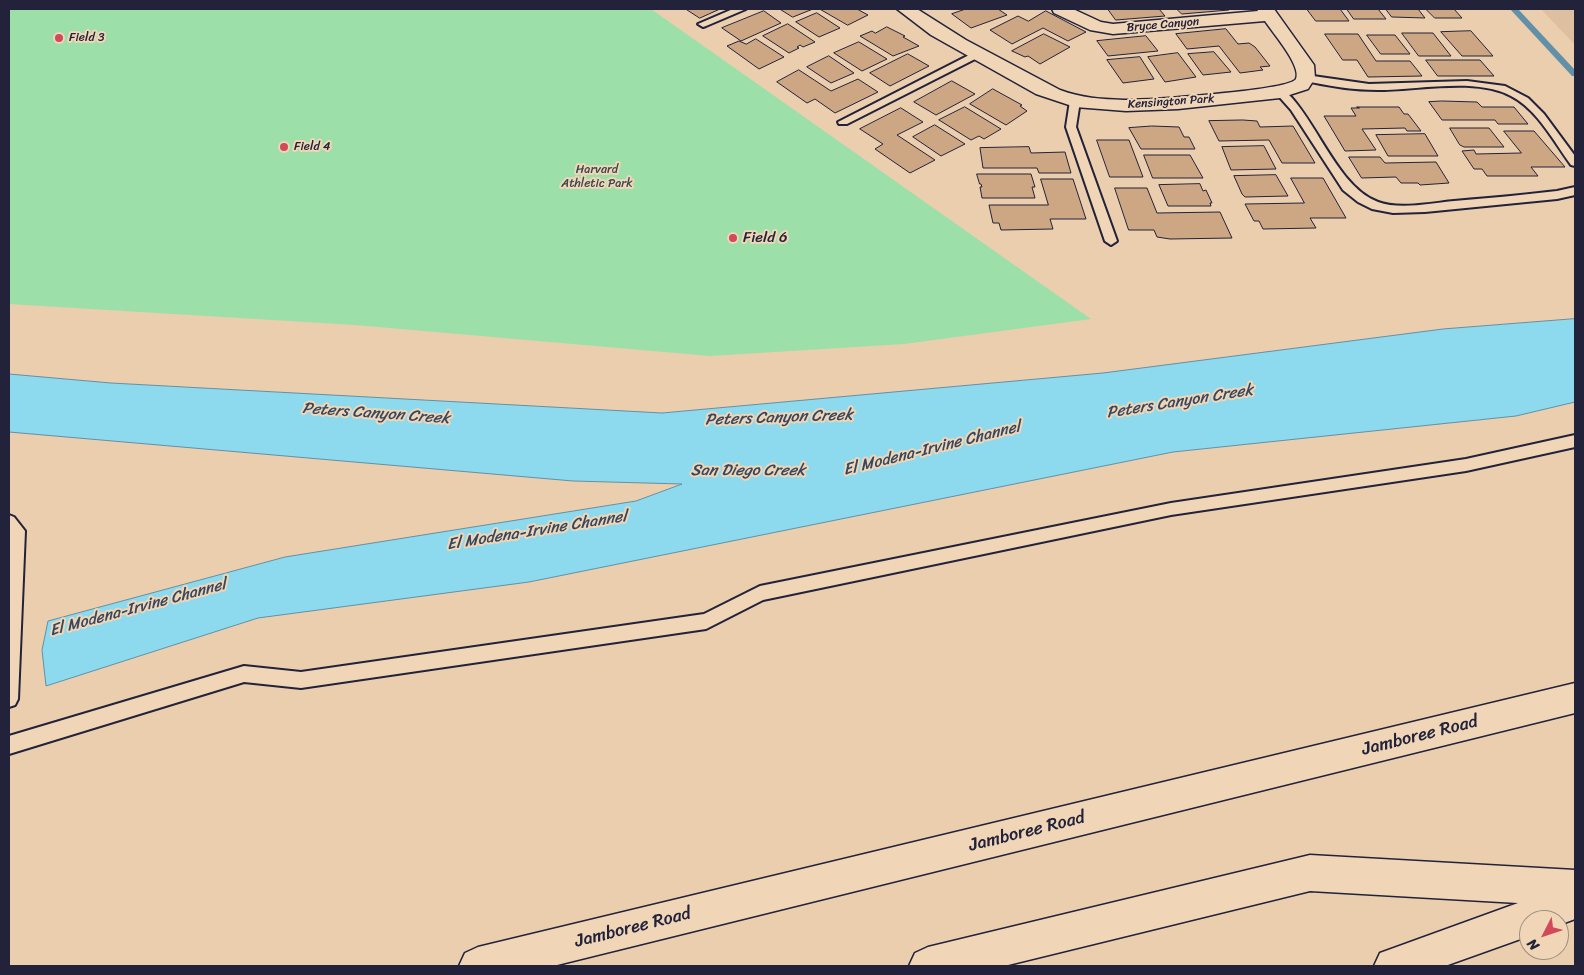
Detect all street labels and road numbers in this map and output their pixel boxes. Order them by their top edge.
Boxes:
street label: Bryce Canyon [1126,15,1200,35]
street label: Kensington Park [1127,92,1215,112]
street label: Jamboree Road [1360,711,1480,761]
street label: Jamboree Road [967,807,1087,857]
street label: Jamboree Road [573,903,693,953]

